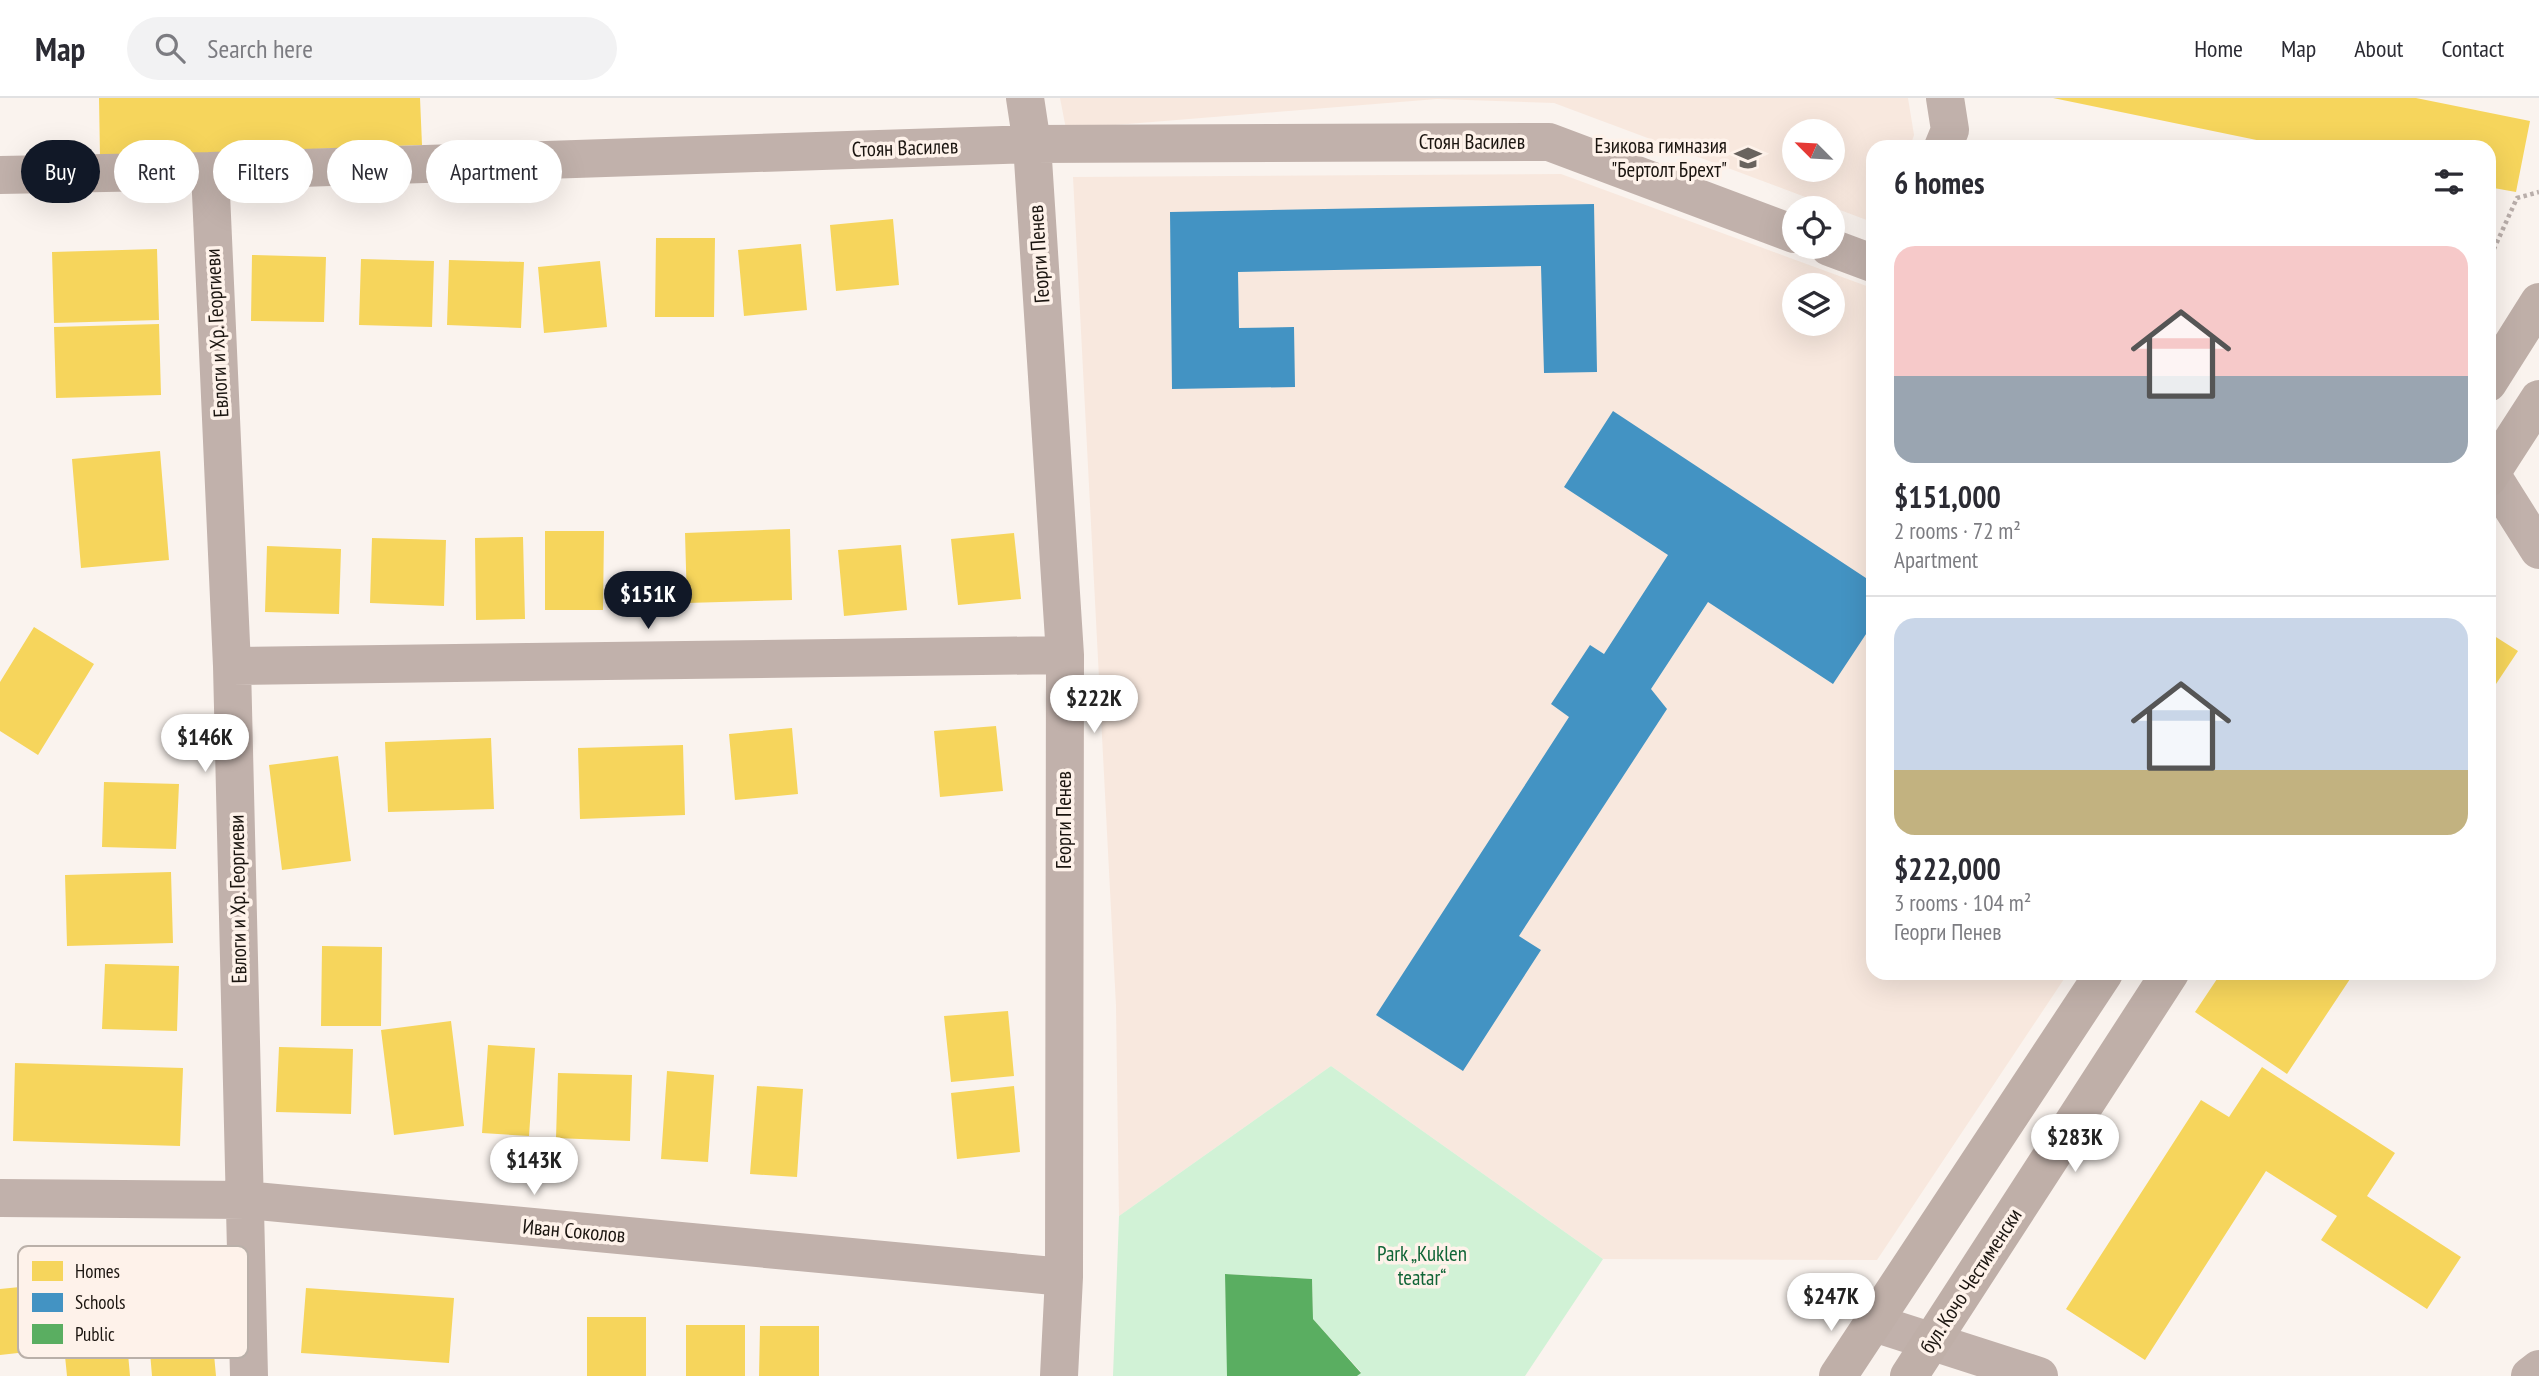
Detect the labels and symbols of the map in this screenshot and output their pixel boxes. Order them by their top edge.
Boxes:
north arrow [1782,119,1844,182]
street label: Стоян Василев [1419,128,1525,155]
street label: Стоян Василев [851,132,959,163]
place label: Езикова гимназия "Бертолт Брехт" [1594,132,1727,183]
school or university icon: Езикова гимназия "Бертолт Брехт" [1733,143,1763,173]
street label: Георги Пенев [1022,204,1055,304]
street label: Евлоги и Хр. Георгиеви [199,248,234,418]
pin: $151K [599,572,697,631]
pin: $222K [1045,676,1143,735]
pin: $146K [156,714,254,774]
street label: Георги Пенев [1050,771,1077,869]
street label: Евлоги и Хр. Георгиеви [223,814,252,984]
pin: $283K [2026,1114,2124,1174]
pin: $143K [485,1138,583,1197]
street label: бул. Кочо Честименски [1914,1203,2028,1358]
street label: Иван Соколов [522,1213,627,1248]
park label: Park „Kuklen teatar“ [1377,1240,1467,1291]
legend [18,1246,248,1358]
text: Homes [75,1259,120,1283]
pin: $247K [1782,1274,1880,1333]
text: Schools [75,1290,126,1314]
text: Public [75,1322,115,1346]

